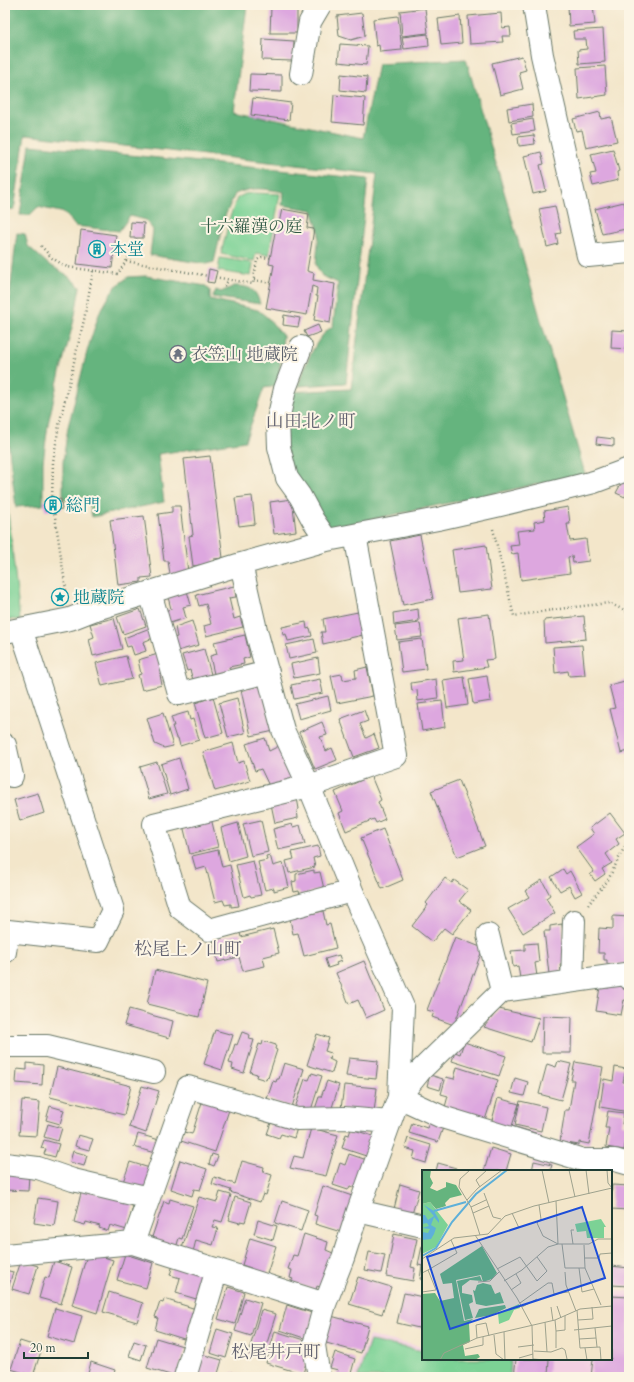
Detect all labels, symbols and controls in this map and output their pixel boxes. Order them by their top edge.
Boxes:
park label: 十六羅漢の庭 [200,215,302,238]
place label: 本堂 [110,238,144,261]
building icon: 本堂 [87,239,107,259]
place label: 衣笠山 地蔵院 [191,343,298,366]
temple icon: 衣笠山 地蔵院 [168,344,188,364]
district label: 山田北ノ町 [266,409,356,434]
place label: 総門 [66,494,100,517]
building icon: 総門 [43,495,63,515]
place label: 地蔵院 [73,586,124,609]
place icon: 地蔵院 [50,587,70,607]
district label: 松尾上ノ山町 [134,937,242,962]
inset map [422,1170,612,1360]
scale bar [24,1334,88,1360]
text: 20 m [30,1340,57,1356]
district label: 松尾井戸町 [231,1340,321,1365]

